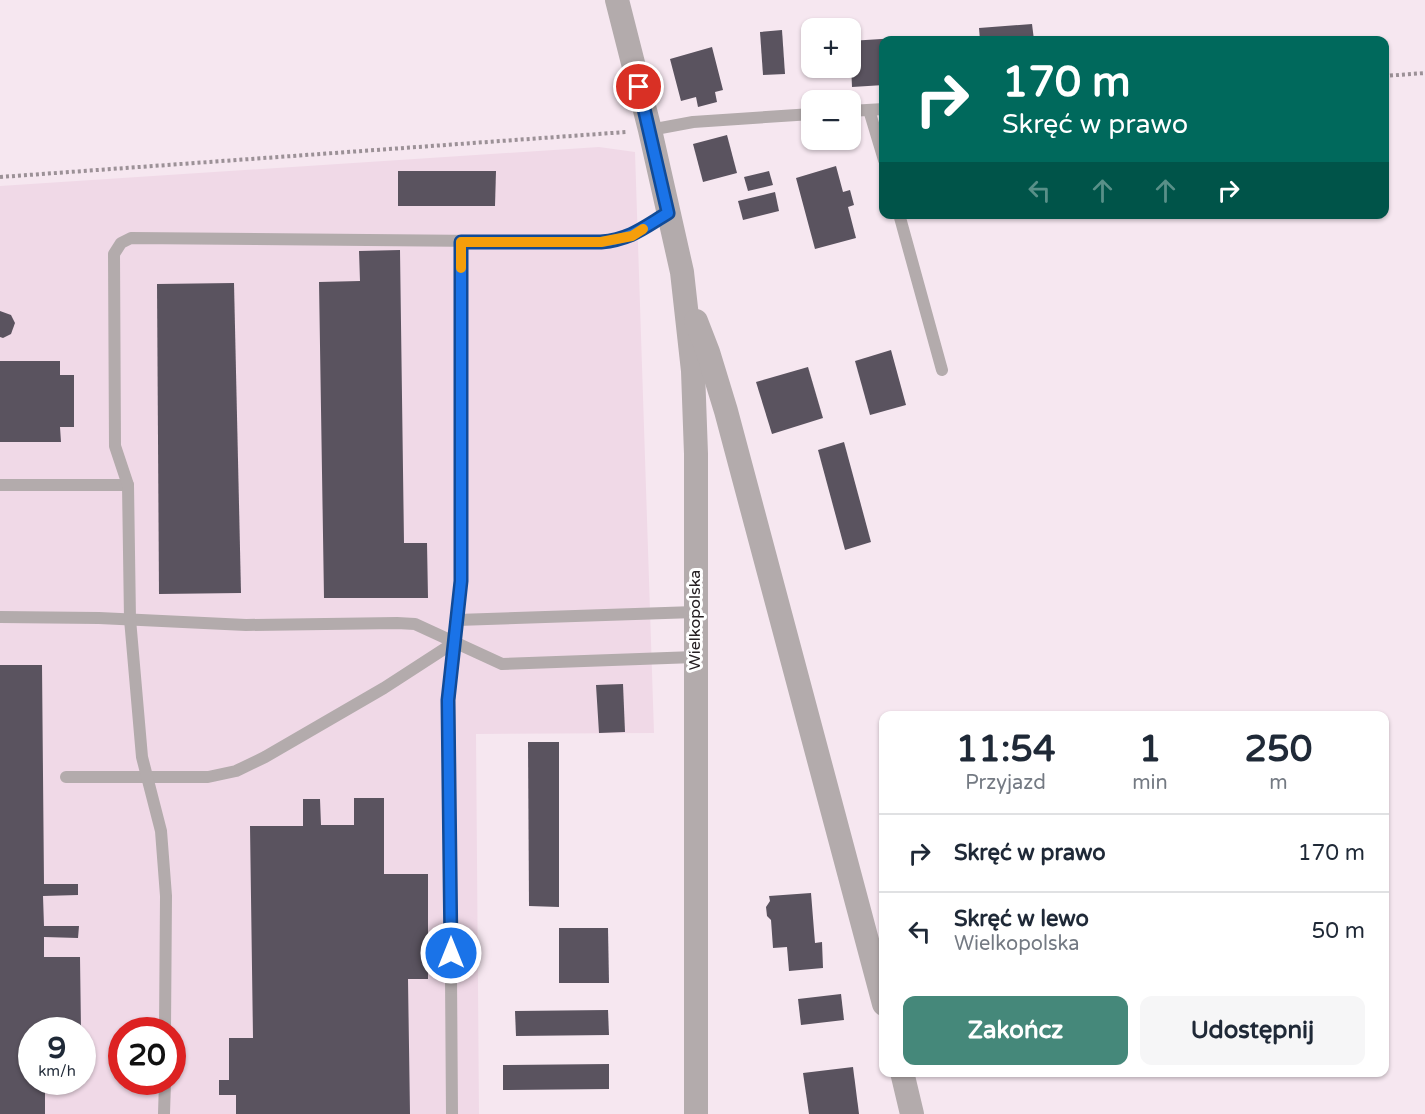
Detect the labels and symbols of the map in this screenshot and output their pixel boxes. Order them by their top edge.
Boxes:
pin [613,61,664,112]
street label: Wielkopolska [685,570,705,670]
position arrow [419,921,483,985]
speed limit sign: 20 [108,1017,186,1095]

